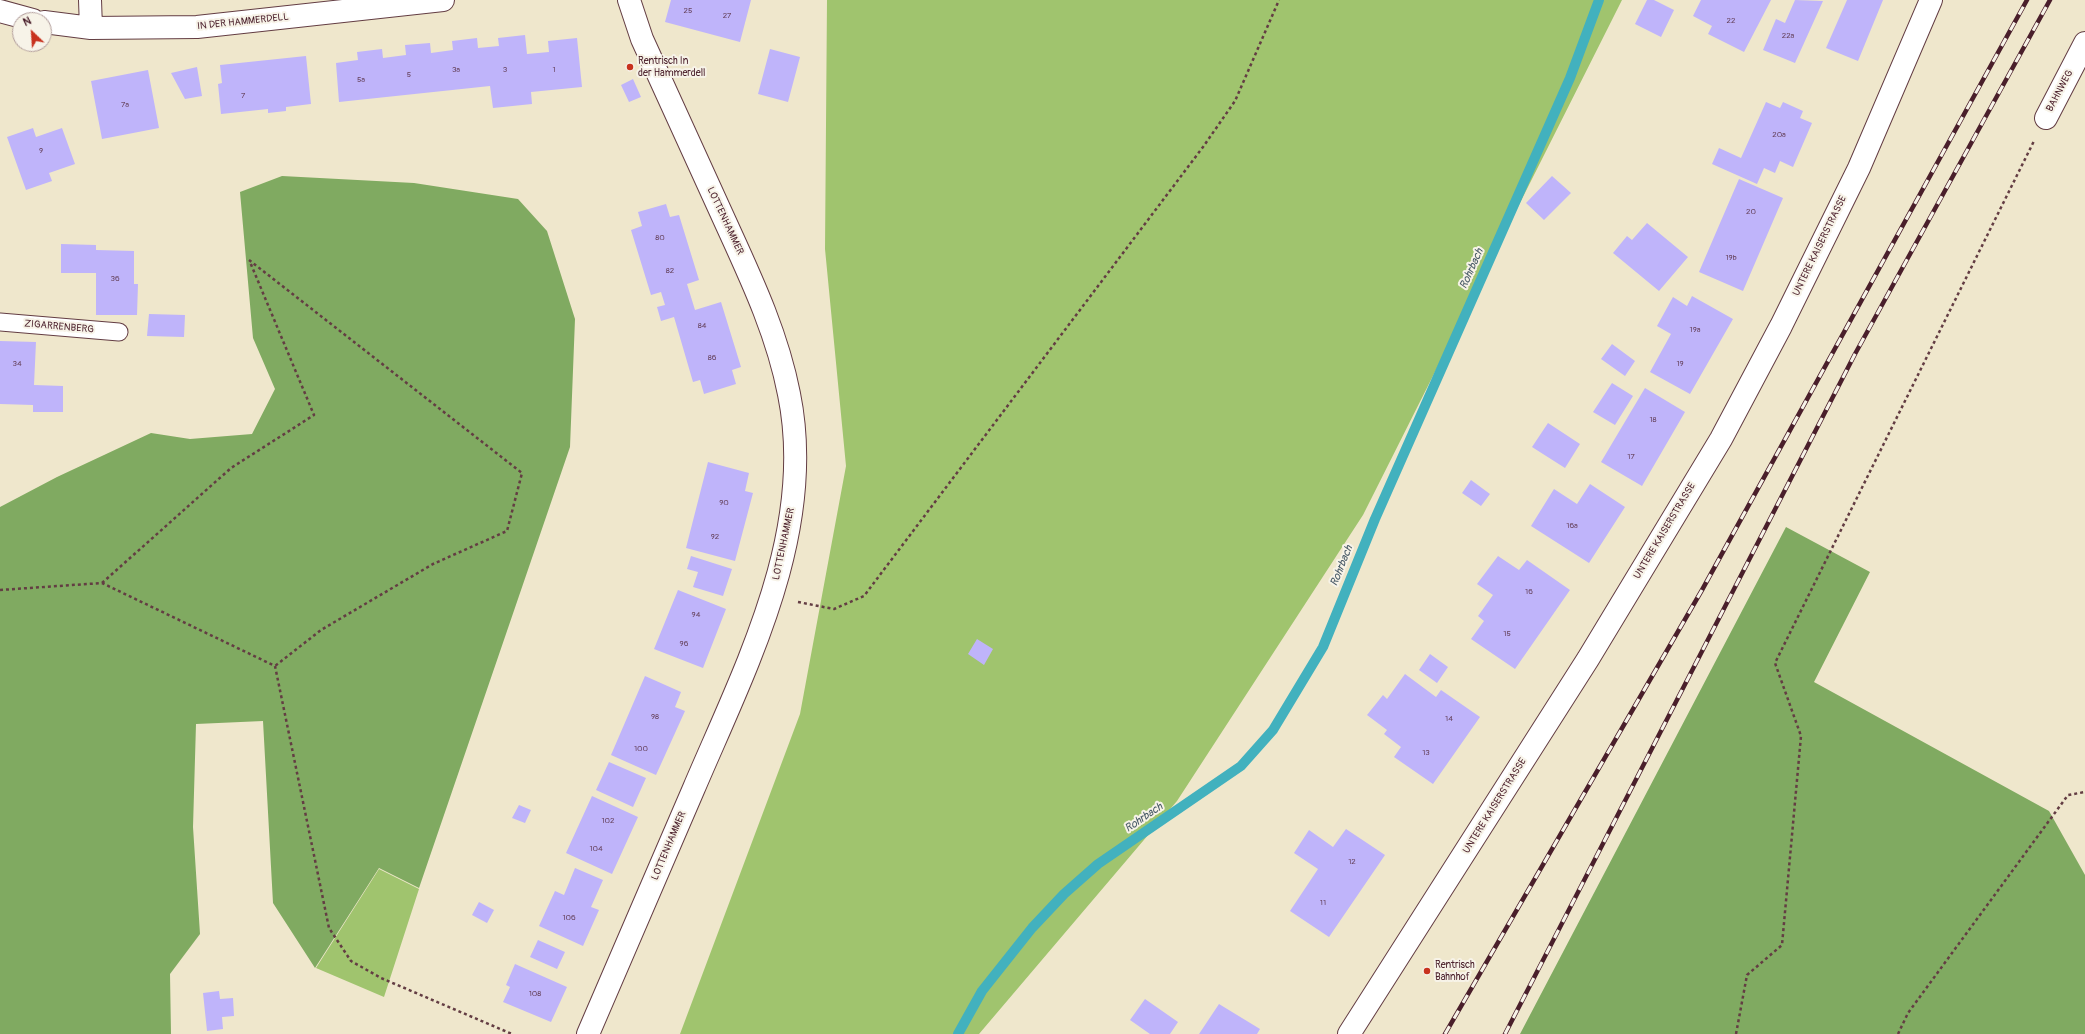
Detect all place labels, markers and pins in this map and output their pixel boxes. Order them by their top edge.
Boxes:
place label: Rentrisch In der Hammerdell [638,55,705,78]
marker: Rentrisch In der Hammerdell [625,62,635,72]
place label: Rentrisch Bahnhof [1435,959,1475,982]
marker: Rentrisch Bahnhof [1422,966,1432,976]

